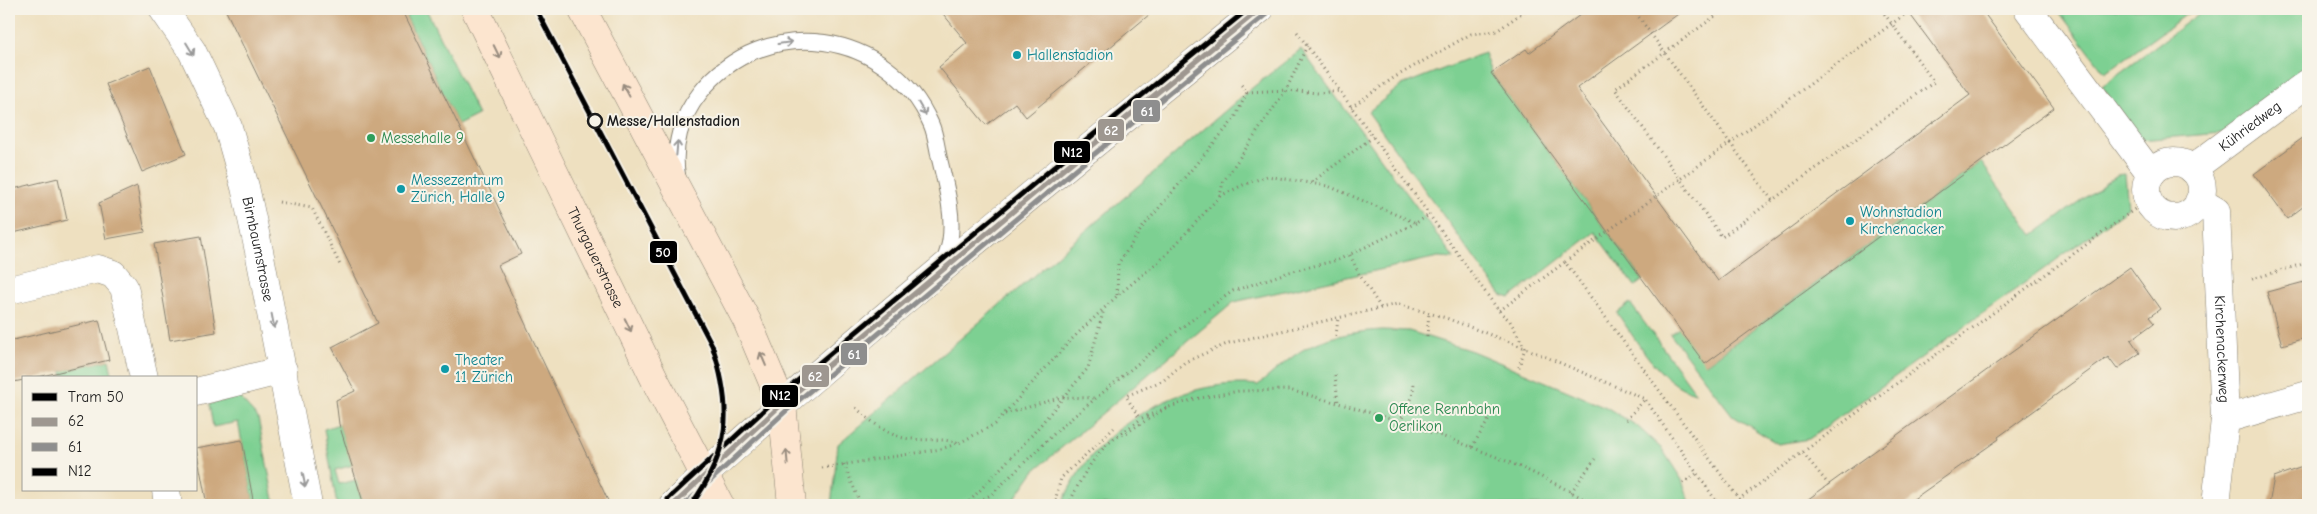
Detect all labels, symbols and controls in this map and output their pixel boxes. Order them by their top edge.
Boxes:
one-way arrow [777,37,793,47]
one-way arrow [186,42,196,56]
one-way arrow [492,45,502,60]
place label: Hallenstadion [1027,46,1113,64]
marker: Hallenstadion [1011,49,1023,61]
one-way arrow [620,83,630,98]
street label: Kühriedweg [2215,97,2285,155]
line badge: 61 [1132,99,1161,123]
one-way arrow [917,101,927,116]
text: 61 [1141,103,1153,120]
place label: Messe/Hallenstadion [607,112,740,130]
marker: Messe/Hallenstadion [587,113,603,129]
line badge: 62 [1097,118,1125,142]
text: 62 [1104,122,1118,139]
place label: Messehalle 9 [381,129,464,147]
marker: Messehalle 9 [365,132,377,144]
line badge: N12 [1053,140,1091,164]
one-way arrow [672,141,682,157]
text: N12 [1061,144,1083,161]
place label: Messezentrum Zürich, Halle 9 [411,171,505,206]
marker: Messezentrum Zürich, Halle 9 [395,183,407,195]
street label: Birnbaumstrasse [238,195,278,304]
place label: Wohnstadion Kirchenacker [1860,203,1944,238]
street label: Thurgauerstrasse [563,204,628,311]
marker: Wohnstadion Kirchenacker [1844,215,1856,227]
line badge: 50 [649,240,678,264]
text: 50 [655,244,671,261]
street label: Kirchenackerweg [2211,295,2233,403]
one-way arrow [268,312,278,328]
one-way arrow [624,317,633,332]
line badge: 61 [840,342,868,366]
text: 61 [848,346,860,363]
place label: Theater 11 Zürich [455,351,513,386]
one-way arrow [758,352,768,367]
marker: Theater 11 Zürich [439,363,451,375]
line badge: 62 [801,364,830,388]
text: 62 [808,368,822,385]
legend [22,376,198,492]
line badge: N12 [761,384,799,408]
text: N12 [769,387,791,404]
text: Tram 50 [68,388,124,406]
place label: Offene Rennbahn Oerlikon [1389,400,1500,435]
text: 62 [68,412,84,430]
marker: Offene Rennbahn Oerlikon [1373,412,1385,424]
text: 61 [68,438,82,456]
one-way arrow [782,449,792,465]
text: N12 [68,462,92,480]
one-way arrow [299,472,309,488]

